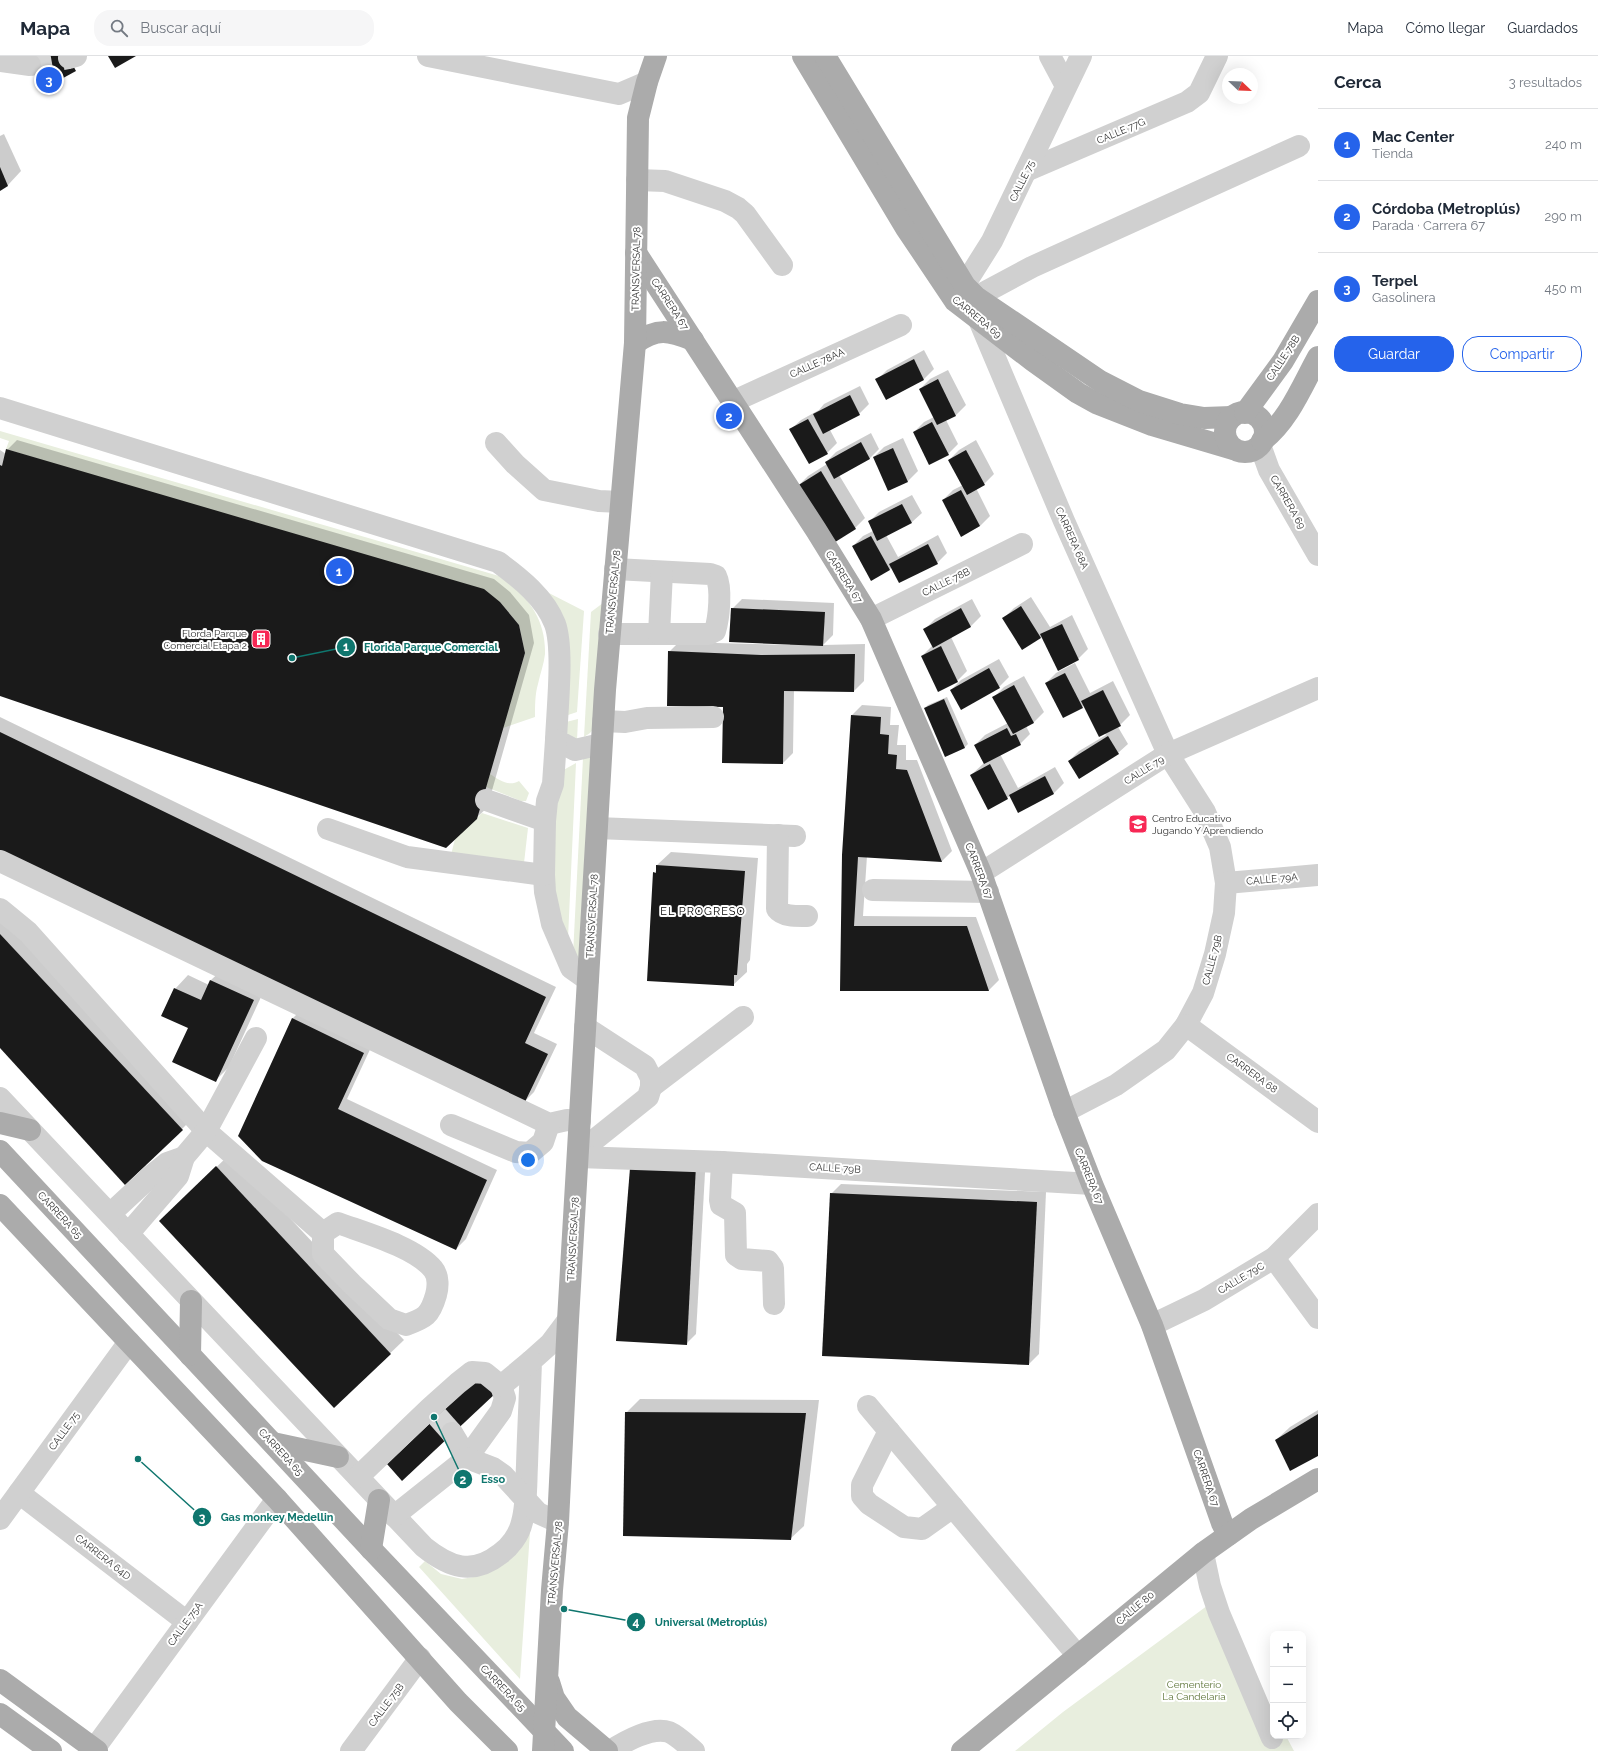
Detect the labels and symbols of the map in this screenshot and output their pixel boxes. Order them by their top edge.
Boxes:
pin: 3 [36,65,62,95]
north arrow [1222,68,1258,104]
street label: CALLE 77G [1095,116,1147,146]
street label: CALLE 75 [1007,158,1037,203]
street label: TRANSVERSAL 78 [630,227,642,311]
street label: CARRERA 67 [649,276,691,333]
street label: CARRERA 69 [950,294,1004,340]
street label: CALLE 78B [1264,333,1302,383]
street label: CALLE 78AA [788,346,846,380]
pin: 2 [716,401,742,431]
street label: CARRERA 69 [1268,473,1308,531]
street label: CARRERA 68A [1053,505,1091,571]
street label: TRANSVERSAL 78 [604,549,622,635]
street label: CARRERA 67 [824,549,865,606]
pin: 1 [326,556,352,586]
street label: CALLE 78B [920,566,972,598]
place label: Florda Parque Comercial Etapa 2 [164,628,247,651]
building icon: Florda Parque Comercial Etapa 2 [250,628,272,650]
callout: Florida Parque Comercial [336,635,506,658]
text: 1 [343,640,349,654]
text: Florida Parque Comercial [364,641,498,654]
street label: CALLE 79 [1122,753,1166,787]
school or university icon: Centro Educativo Jugando Y Aprendiendo [1127,813,1149,835]
place label: Centro Educativo Jugando Y Aprendiendo [1152,813,1263,836]
street label: CARRERA 67 [963,841,995,901]
street label: CALLE 79A [1246,871,1298,887]
street label: TRANSVERSAL 78 [584,873,600,958]
district label: EL PROGRESO [660,905,746,918]
street label: CALLE 79B [1200,933,1224,986]
street label: CARRERA 68 [1224,1051,1280,1095]
street label: CARRERA 67 [1073,1146,1105,1206]
your location [518,1150,538,1170]
street label: CALLE 79B [809,1161,861,1175]
street label: CARRERA 65 [36,1189,85,1241]
street label: TRANSVERSAL 78 [565,1196,581,1281]
street label: CALLE 79C [1216,1260,1266,1296]
street label: CALLE 75 [46,1409,82,1452]
street label: CARRERA 65 [257,1426,306,1478]
street label: CARRERA 67 [1191,1448,1221,1509]
callout: Esso [453,1468,513,1491]
text: 2 [460,1473,467,1487]
text: Esso [481,1473,505,1486]
callout: Gas monkey Medellin [192,1506,341,1529]
text: 3 [199,1511,206,1525]
text: Gas monkey Medellin [221,1511,334,1524]
street label: TRANSVERSAL 78 [546,1520,564,1606]
street label: CARRERA 64D [73,1532,133,1582]
street label: CALLE 80 [1114,1589,1156,1627]
street label: CALLE 75A [165,1600,205,1648]
callout: Universal (Metroplús) [626,1610,775,1633]
text: 4 [633,1615,640,1629]
text: Universal (Metroplús) [655,1616,768,1629]
street label: CARRERA 65 [478,1663,528,1714]
park label: Cementerio La Candelaria [1162,1679,1226,1702]
street label: CALLE 75B [366,1681,406,1729]

